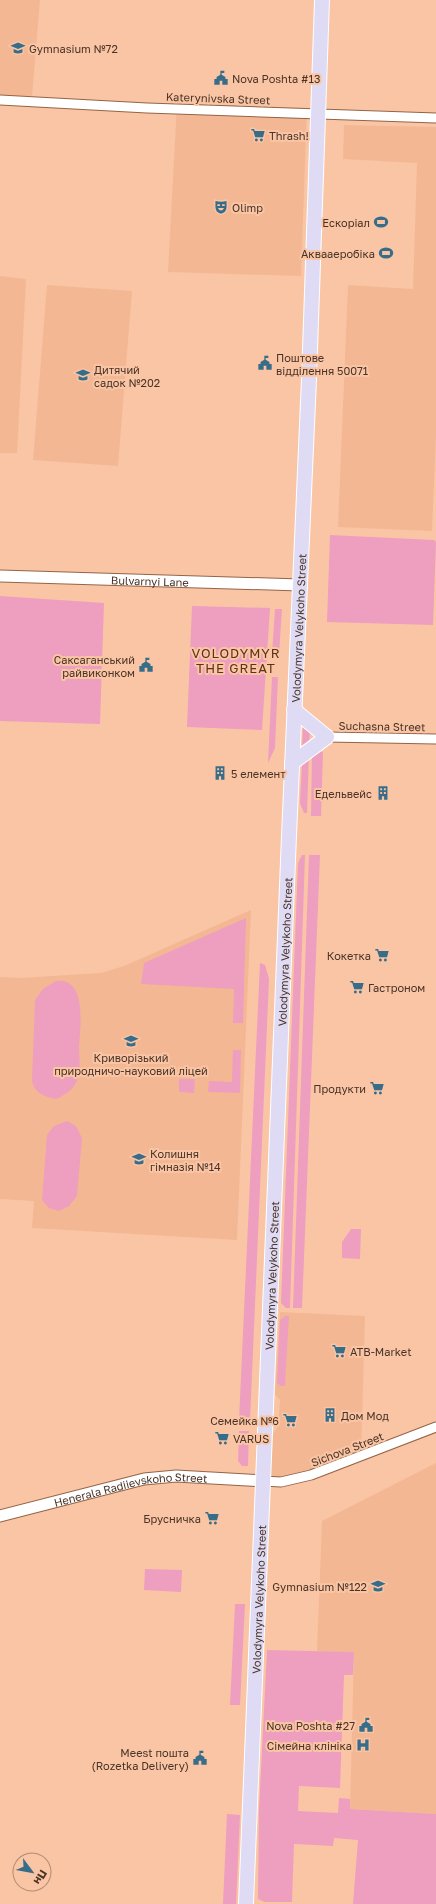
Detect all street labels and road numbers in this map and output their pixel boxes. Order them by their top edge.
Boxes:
street label: Katerynivska Street [166,90,270,106]
street label: Volodymyra Velykoho Street [288,553,308,703]
street label: Bulvarnyi Lane [111,573,189,588]
street label: Suchasna Street [338,719,426,733]
street label: Volodymyra Velykoho Street [275,877,294,1027]
street label: Volodymyra Velykoho Street [262,1201,281,1350]
street label: Sichova Street [309,1429,385,1469]
street label: Henerala Radiievskoho Street [52,1469,208,1508]
street label: Volodymyra Velykoho Street [249,1525,268,1674]

